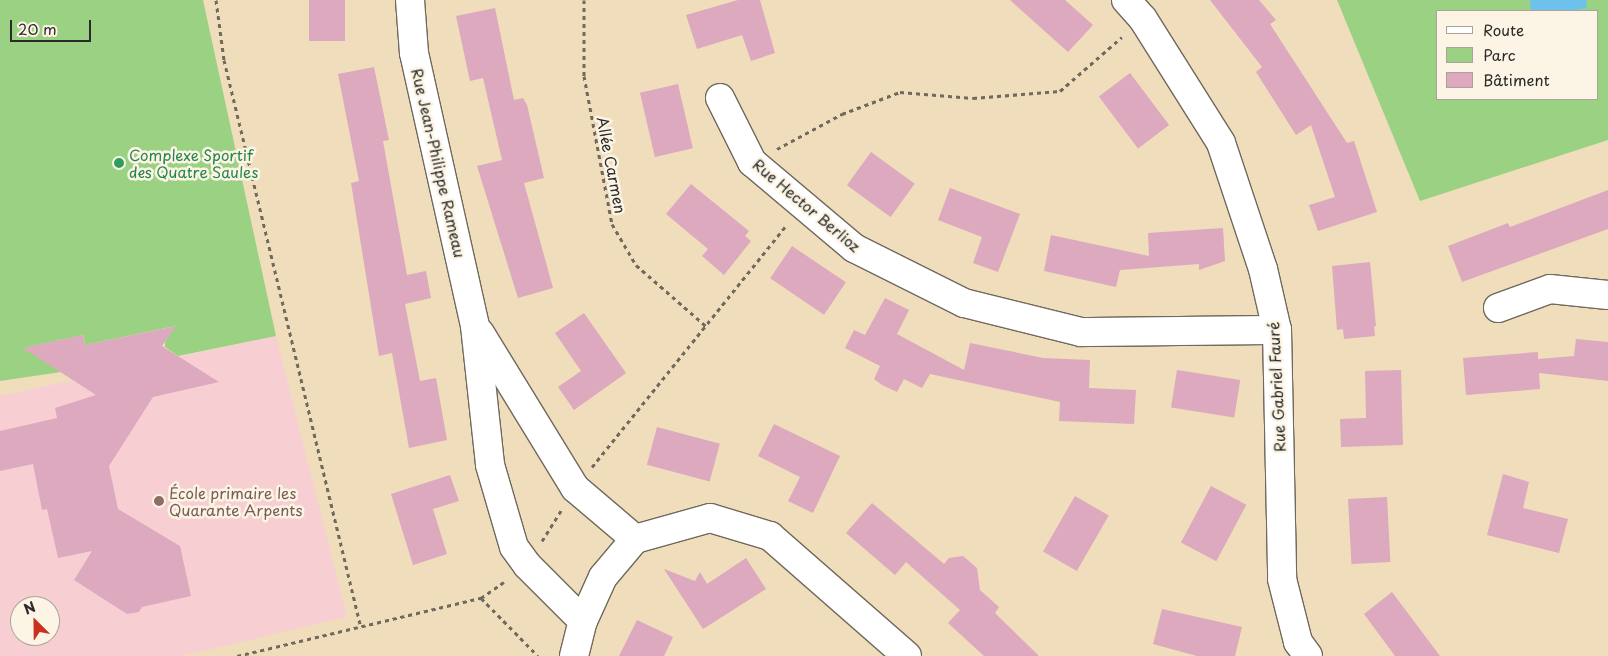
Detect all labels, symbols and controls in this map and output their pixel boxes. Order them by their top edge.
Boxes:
scale bar [12,10,94,42]
legend [1436,10,1598,100]
text: 20 m [18,17,57,40]
text: Route [1483,18,1524,41]
text: Parc [1483,43,1516,66]
street label: Rue Jean-Philippe Rameau [408,66,470,260]
text: Bâtiment [1483,68,1550,91]
street label: Allée Carmen [594,114,630,216]
place label: Complexe Sportif des Quatre Saules [129,145,260,180]
street label: Rue Hector Berlioz [749,154,865,256]
marker: Complexe Sportif des Quatre Saules [113,157,125,169]
street label: Rue Gabriel Fauré [1264,321,1288,453]
place label: École primaire les Quarante Arpents [169,483,302,518]
marker: École primaire les Quarante Arpents [153,495,165,507]
north arrow [10,596,60,646]
text: N [20,596,39,619]

